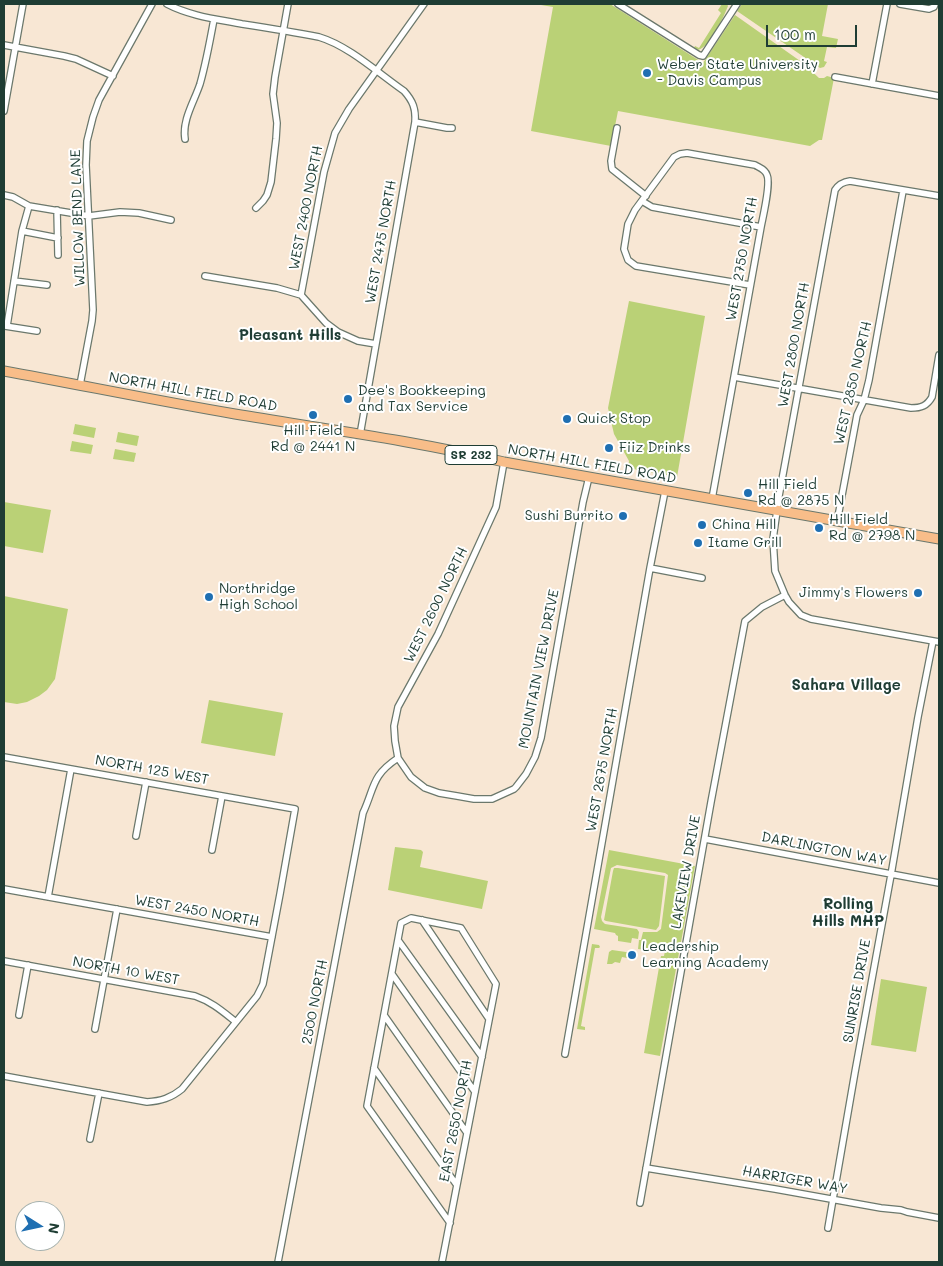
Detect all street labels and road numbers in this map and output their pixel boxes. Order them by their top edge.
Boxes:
street label: WEST 2400 NORTH [286,144,326,272]
street label: WILLOW BEND LANE [67,149,89,287]
street label: WEST 2475 NORTH [362,179,400,305]
street label: WEST 2750 NORTH [723,196,761,322]
street label: WEST 2800 NORTH [775,281,813,409]
street label: WEST 2850 NORTH [831,320,875,446]
street label: NORTH HILL FIELD ROAD [107,369,279,415]
street label: NORTH HILL FIELD ROAD [506,441,678,487]
road number: SR 232 [445,446,497,464]
street label: WEST 2600 NORTH [401,544,471,666]
street label: MOUNTAIN VIEW DRIVE [515,588,563,750]
street label: WEST 2675 NORTH [583,707,621,833]
street label: NORTH 125 WEST [94,752,210,788]
street label: LAKEVIEW DRIVE [668,814,704,930]
street label: DARLINGTON WAY [760,829,888,869]
street label: WEST 2450 NORTH [134,892,260,930]
street label: SUNRISE DRIVE [840,938,874,1044]
street label: NORTH 10 WEST [71,953,181,989]
street label: 2500 NORTH [299,958,331,1046]
street label: EAST 2650 NORTH [436,1059,476,1183]
street label: HARRIGER WAY [741,1162,849,1198]

